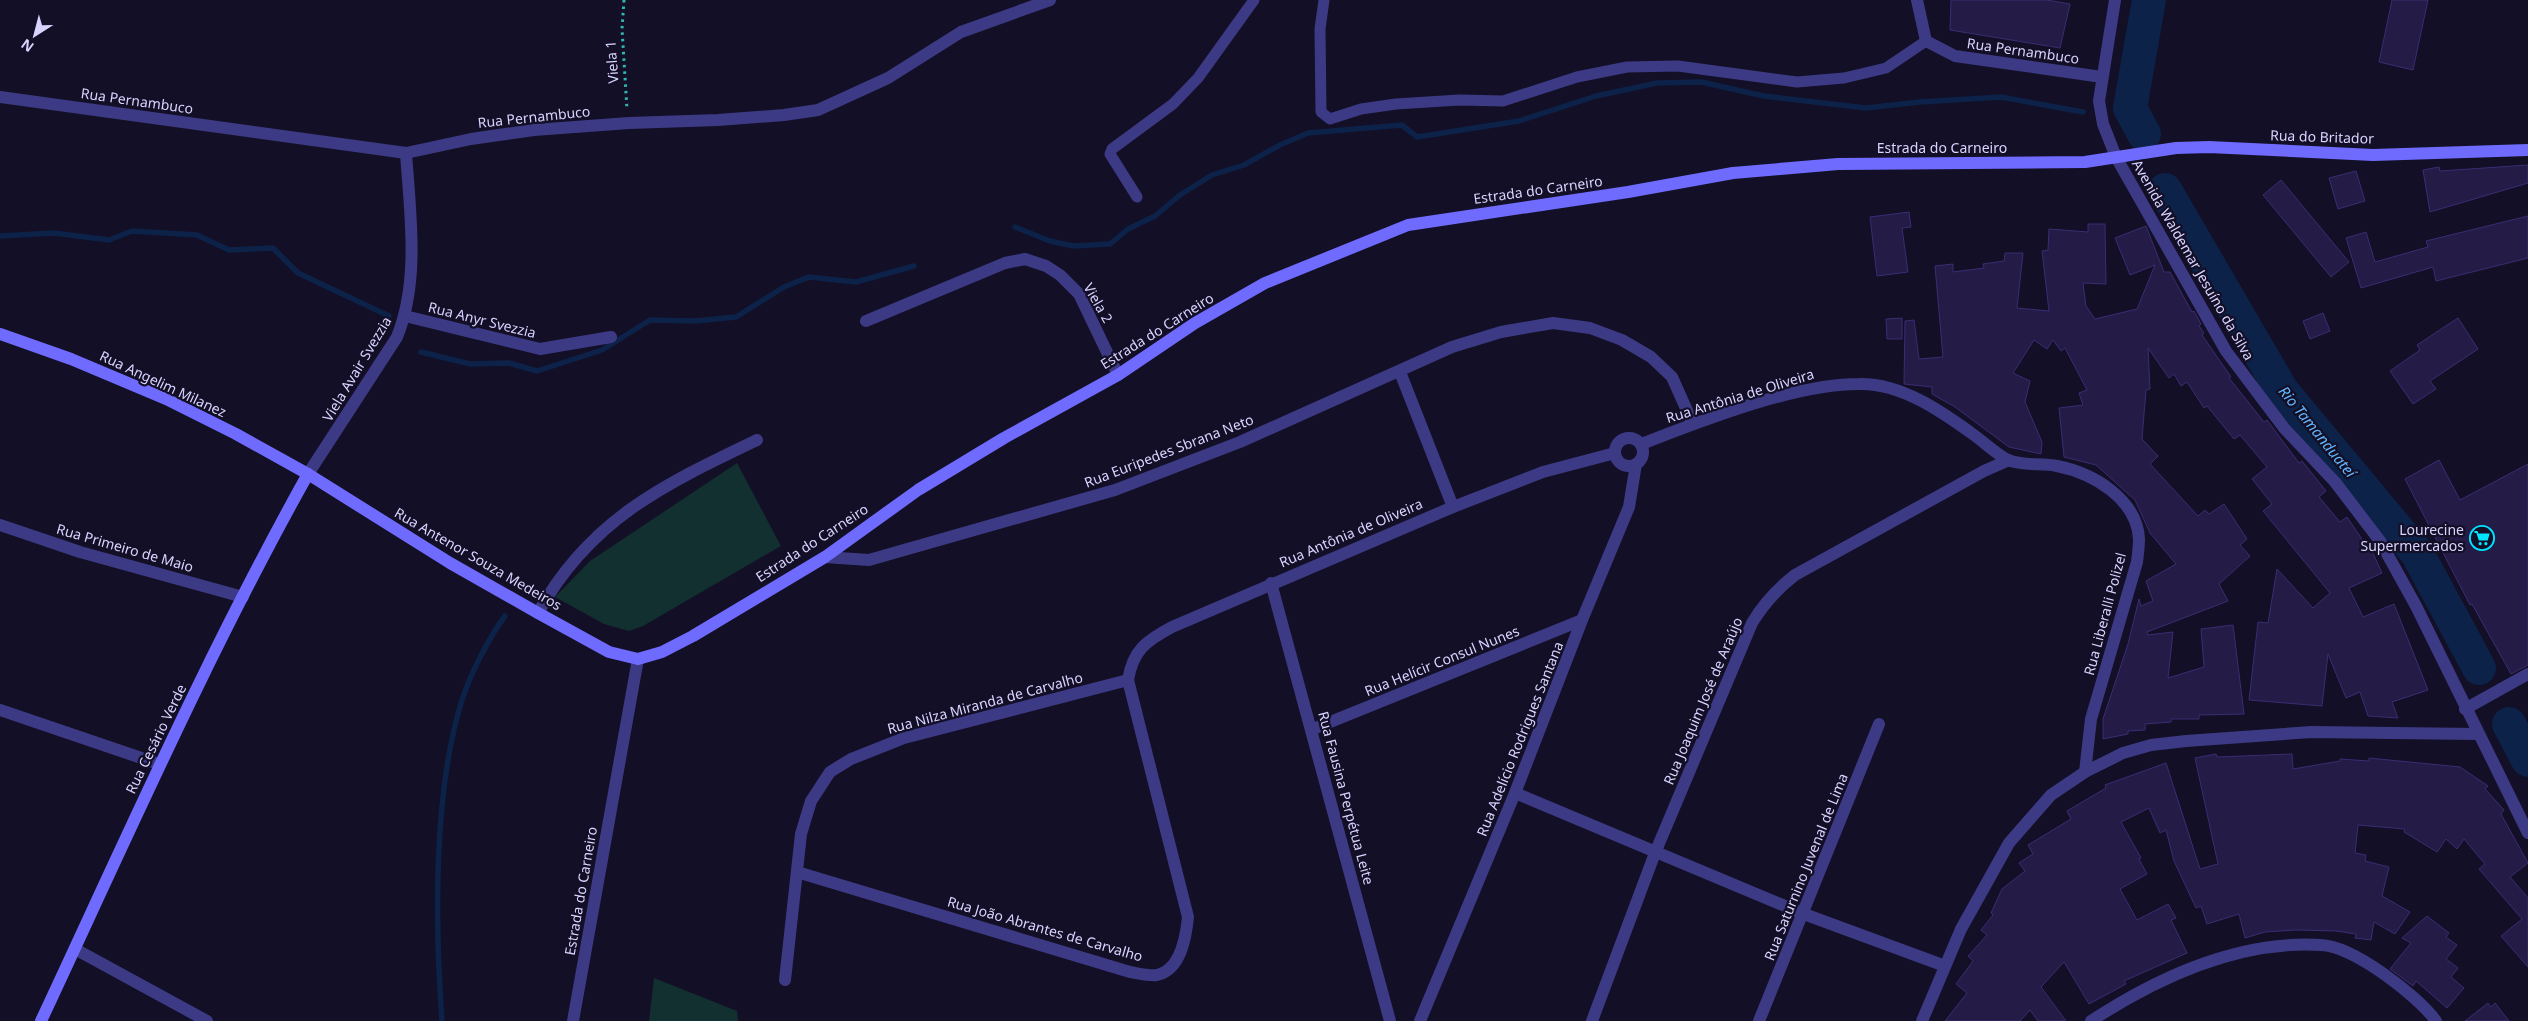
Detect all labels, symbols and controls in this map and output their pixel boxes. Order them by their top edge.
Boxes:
north arrow [10,10,60,60]
street label: Rua Pernambuco [1966,33,2080,68]
text: N [17,35,37,57]
street label: Viela 1 [601,40,622,84]
street label: Rua Pernambuco [80,83,194,118]
street label: Rua Pernambuco [477,101,591,132]
street label: Rua do Britador [2270,125,2374,148]
street label: Estrada do Carneiro [1877,138,2007,157]
street label: Avenida Waldemar Jesuíno da Silva [2128,156,2259,364]
street label: Estrada do Carneiro [1472,171,1604,208]
street label: Viela 2 [1079,279,1117,326]
street label: Estrada do Carneiro [1096,288,1217,373]
street label: Rua Anyr Svezzia [426,297,538,342]
street label: Viela Avair Svezzia [318,313,395,425]
street label: Rua Angelim Milanez [97,346,230,421]
street label: Rua Antônia de Oliveira [1663,364,1816,427]
water label: Rio Tamanduateí [2275,381,2362,483]
street label: Rua Euripedes Sbrana Neto [1081,409,1256,492]
street label: Rua Antônia de Oliveira [1276,494,1425,571]
street label: Estrada do Carneiro [752,499,872,586]
street label: Rua Antenor Souza Medeiros [391,503,566,614]
street label: Rua Primeiro de Maio [54,519,196,576]
place label: Lourecine Supermercados [2361,520,2464,555]
supermarket icon: Lourecine Supermercados [2469,525,2495,551]
street label: Rua Liberalli Polizel [2079,550,2130,677]
street label: Rua Joaquim José de Araújo [1659,614,1747,788]
street label: Rua Helícir Consul Nunes [1362,621,1522,700]
street label: Rua Adelício Rodrigues Santana [1472,639,1567,839]
street label: Rua Nilza Miranda de Carvalho [885,667,1085,738]
street label: Rua Cesário Verde [121,681,190,797]
street label: Rua Fausina Perpétua Leite [1314,709,1379,887]
street label: Rua Saturnino Juvenal de Lima [1759,770,1852,963]
street label: Estrada do Carneiro [560,825,601,957]
street label: Rua João Abrantes de Carvalho [945,892,1145,966]

